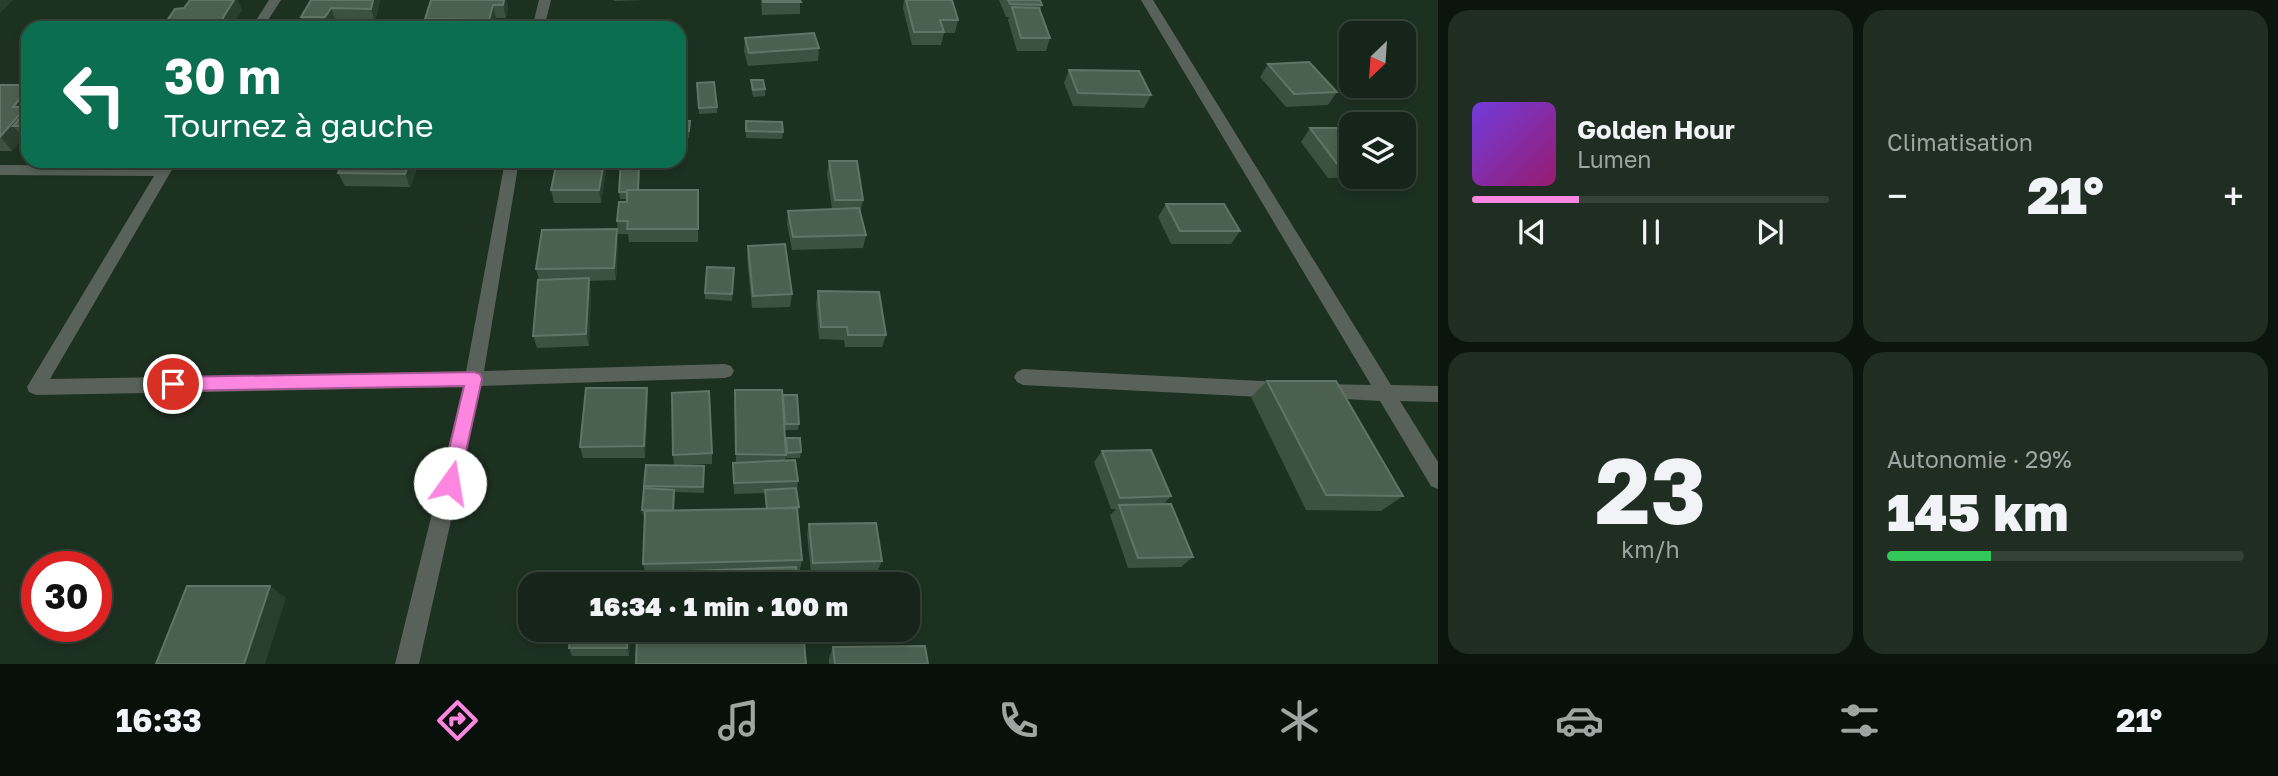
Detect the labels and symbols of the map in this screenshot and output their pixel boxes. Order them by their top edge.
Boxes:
north arrow [1339,21,1416,98]
pin [143,354,203,414]
position arrow [413,446,487,520]
speed limit sign: 30 [21,551,112,642]

